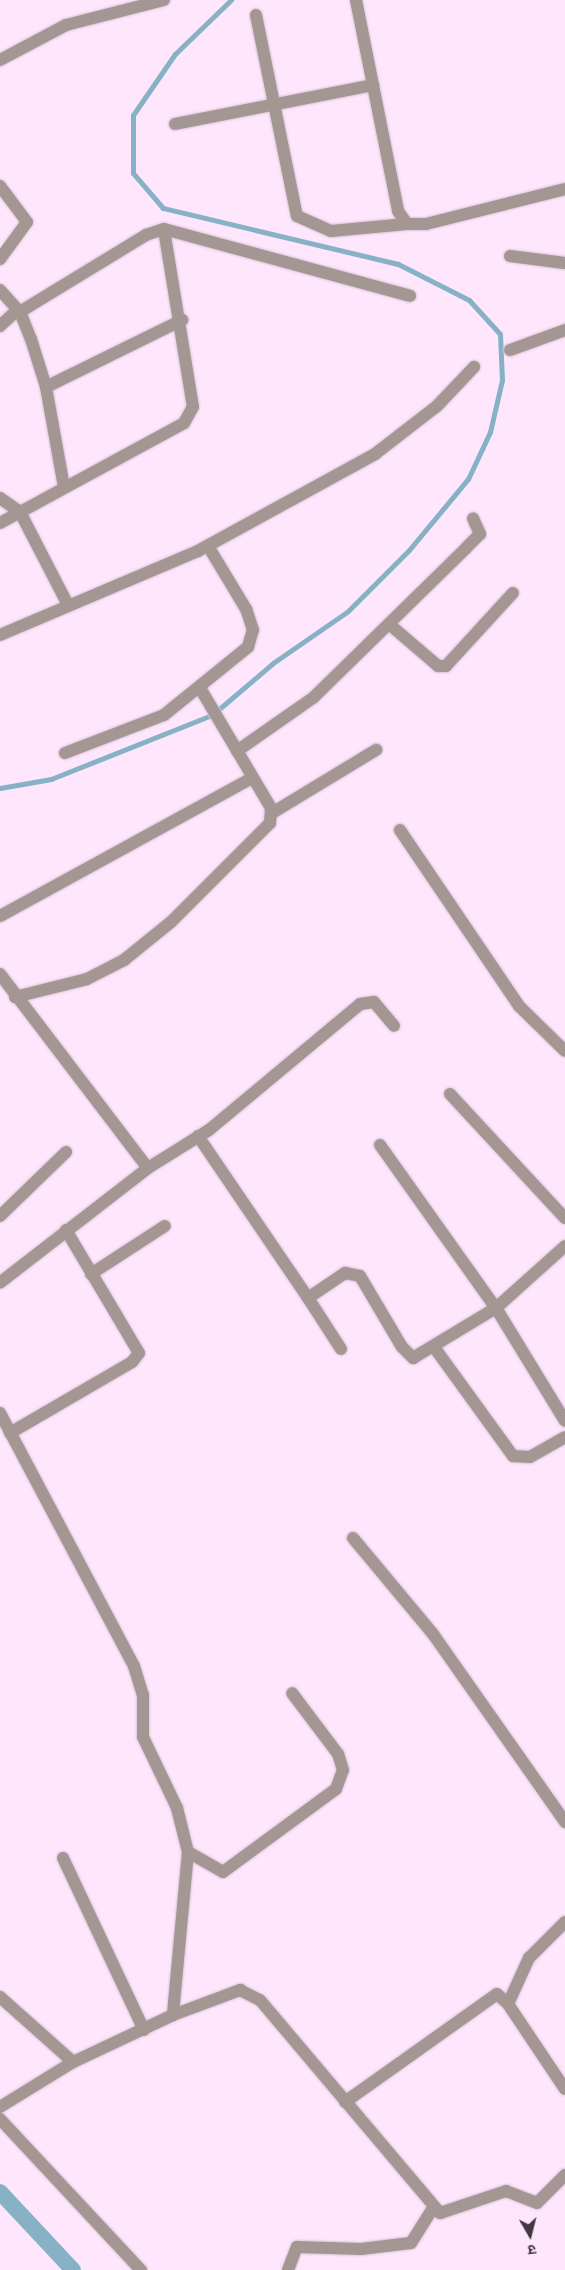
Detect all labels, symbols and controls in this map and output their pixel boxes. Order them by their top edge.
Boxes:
north arrow [505,2210,555,2260]
text: उ [527,2240,537,2259]

